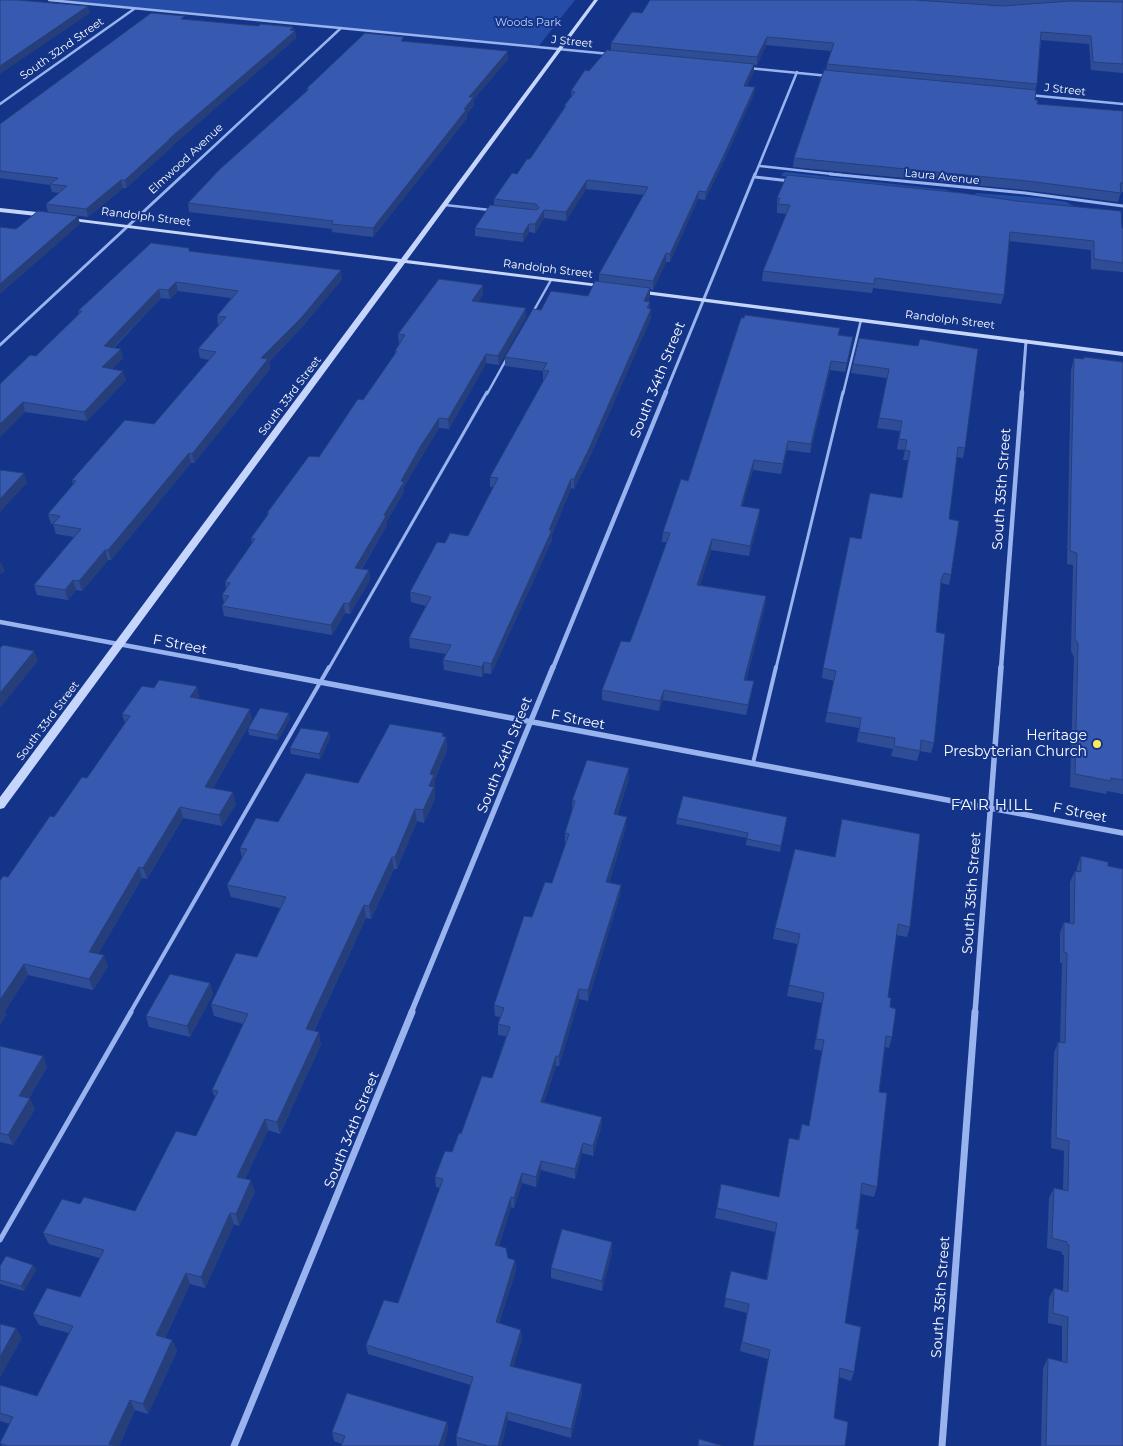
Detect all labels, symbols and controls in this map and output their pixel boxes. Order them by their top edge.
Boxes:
street label: South 32nd Street [18,15,106,83]
park label: Woods Park [495,16,561,30]
street label: J Street [551,33,593,51]
street label: J Street [1044,81,1086,99]
street label: Elmwood Avenue [146,121,226,197]
street label: Laura Avenue [904,167,980,187]
street label: Randolph Street [100,205,192,229]
street label: Randolph Street [502,257,594,281]
street label: Randolph Street [904,308,996,332]
street label: South 34th Street [627,319,689,441]
street label: South 33rd Street [256,354,324,438]
street label: South 35th Street [989,427,1015,551]
street label: F Street [151,632,209,658]
street label: South 33rd Street [14,679,82,763]
street label: South 34th Street [474,694,536,816]
street label: F Street [549,707,607,733]
place label: Heritage Presbyterian Church [944,728,1087,760]
marker: Heritage Presbyterian Church [1091,738,1103,750]
district label: FAIR HILL [950,797,1034,815]
street label: F Street [1051,800,1109,826]
street label: South 35th Street [959,831,985,955]
street label: South 34th Street [321,1069,383,1191]
street label: South 35th Street [928,1235,954,1359]

